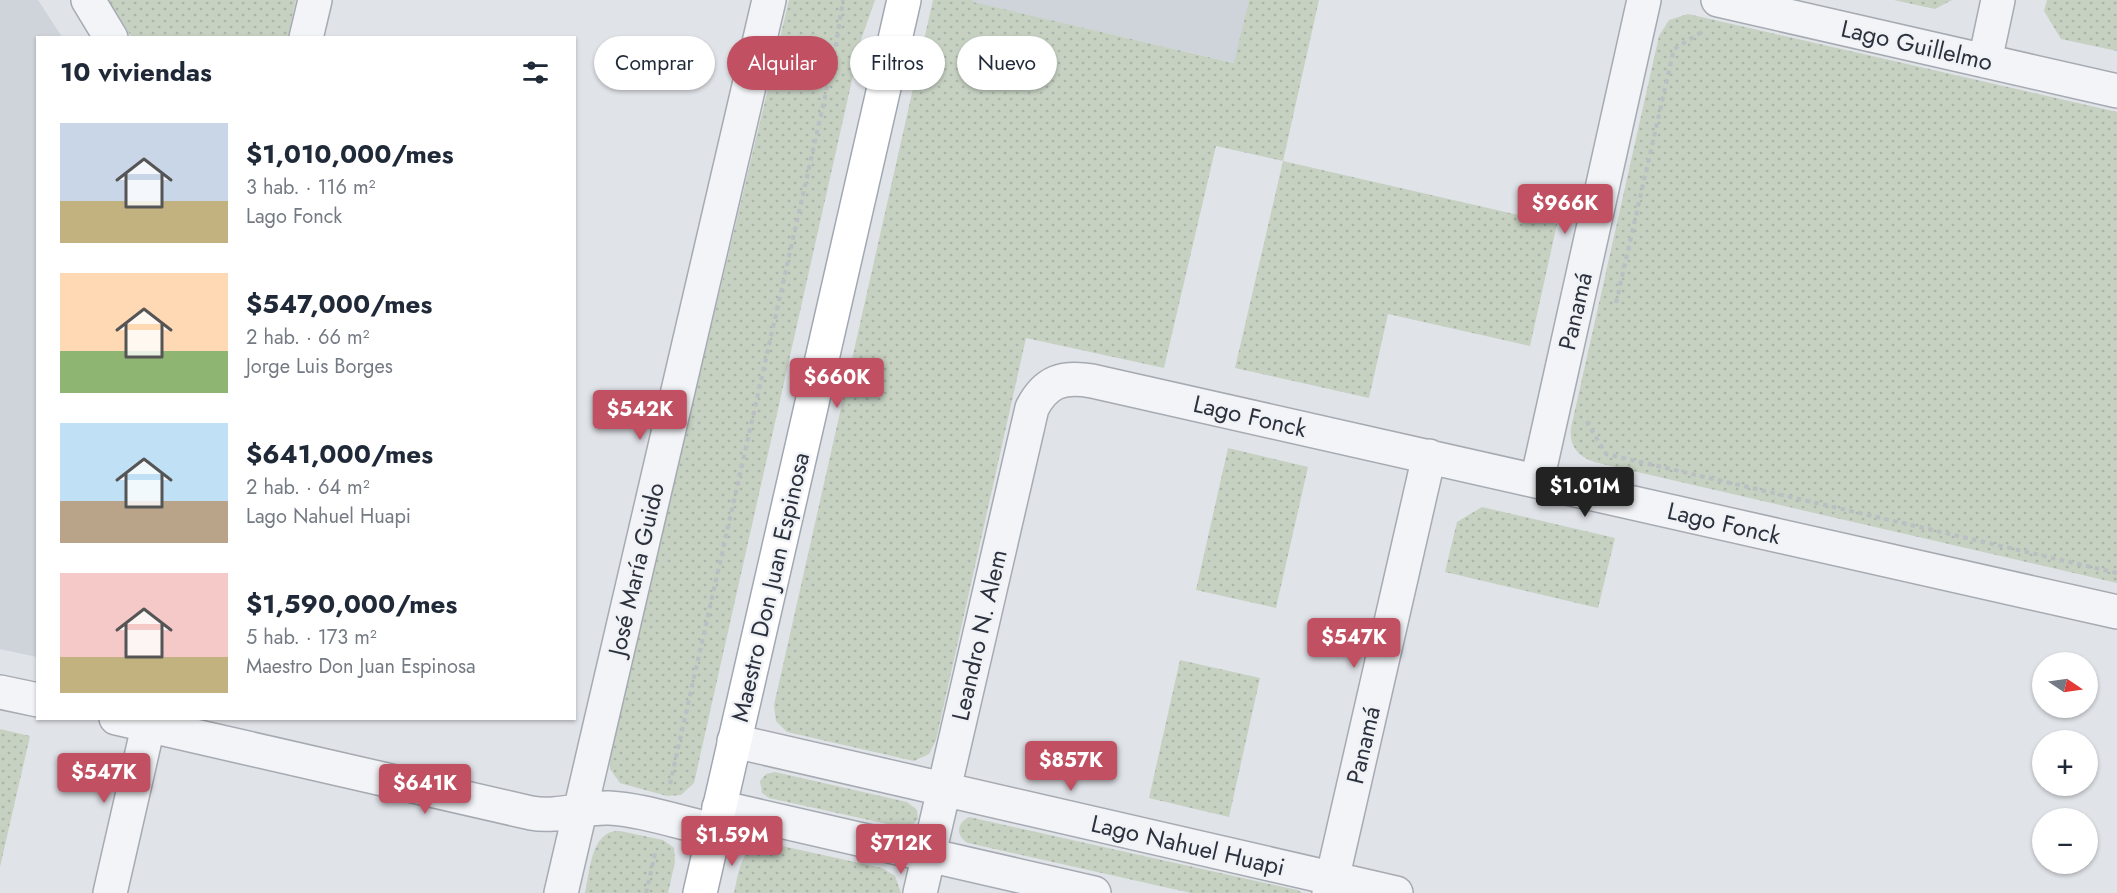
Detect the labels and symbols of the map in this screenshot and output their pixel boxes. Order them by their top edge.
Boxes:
street label: Lago Guillelmo [1838,11,1996,79]
pin: $966K [1523,184,1607,235]
street label: Panamá [1549,269,1601,353]
pin: $660K [795,358,879,409]
street label: Lago Fonck [1190,386,1311,446]
pin: $542K [598,390,682,441]
street label: Maestro Don Juan Espinosa [722,449,818,725]
pin: $1.01M [1536,467,1634,518]
street label: José María Guido [598,479,673,662]
street label: Lago Fonck [1664,493,1785,553]
street label: Leandro N. Alem [942,546,1016,724]
pin: $547K [1312,618,1396,669]
north arrow [2032,652,2098,718]
street label: Panamá [1337,703,1389,787]
pin: $857K [1029,741,1113,792]
pin: $547K [62,753,146,804]
pin: $641K [383,764,467,815]
street label: Lago Nahuel Huapi [1088,806,1288,884]
pin: $1.59M [683,816,781,867]
pin: $712K [859,824,943,875]

